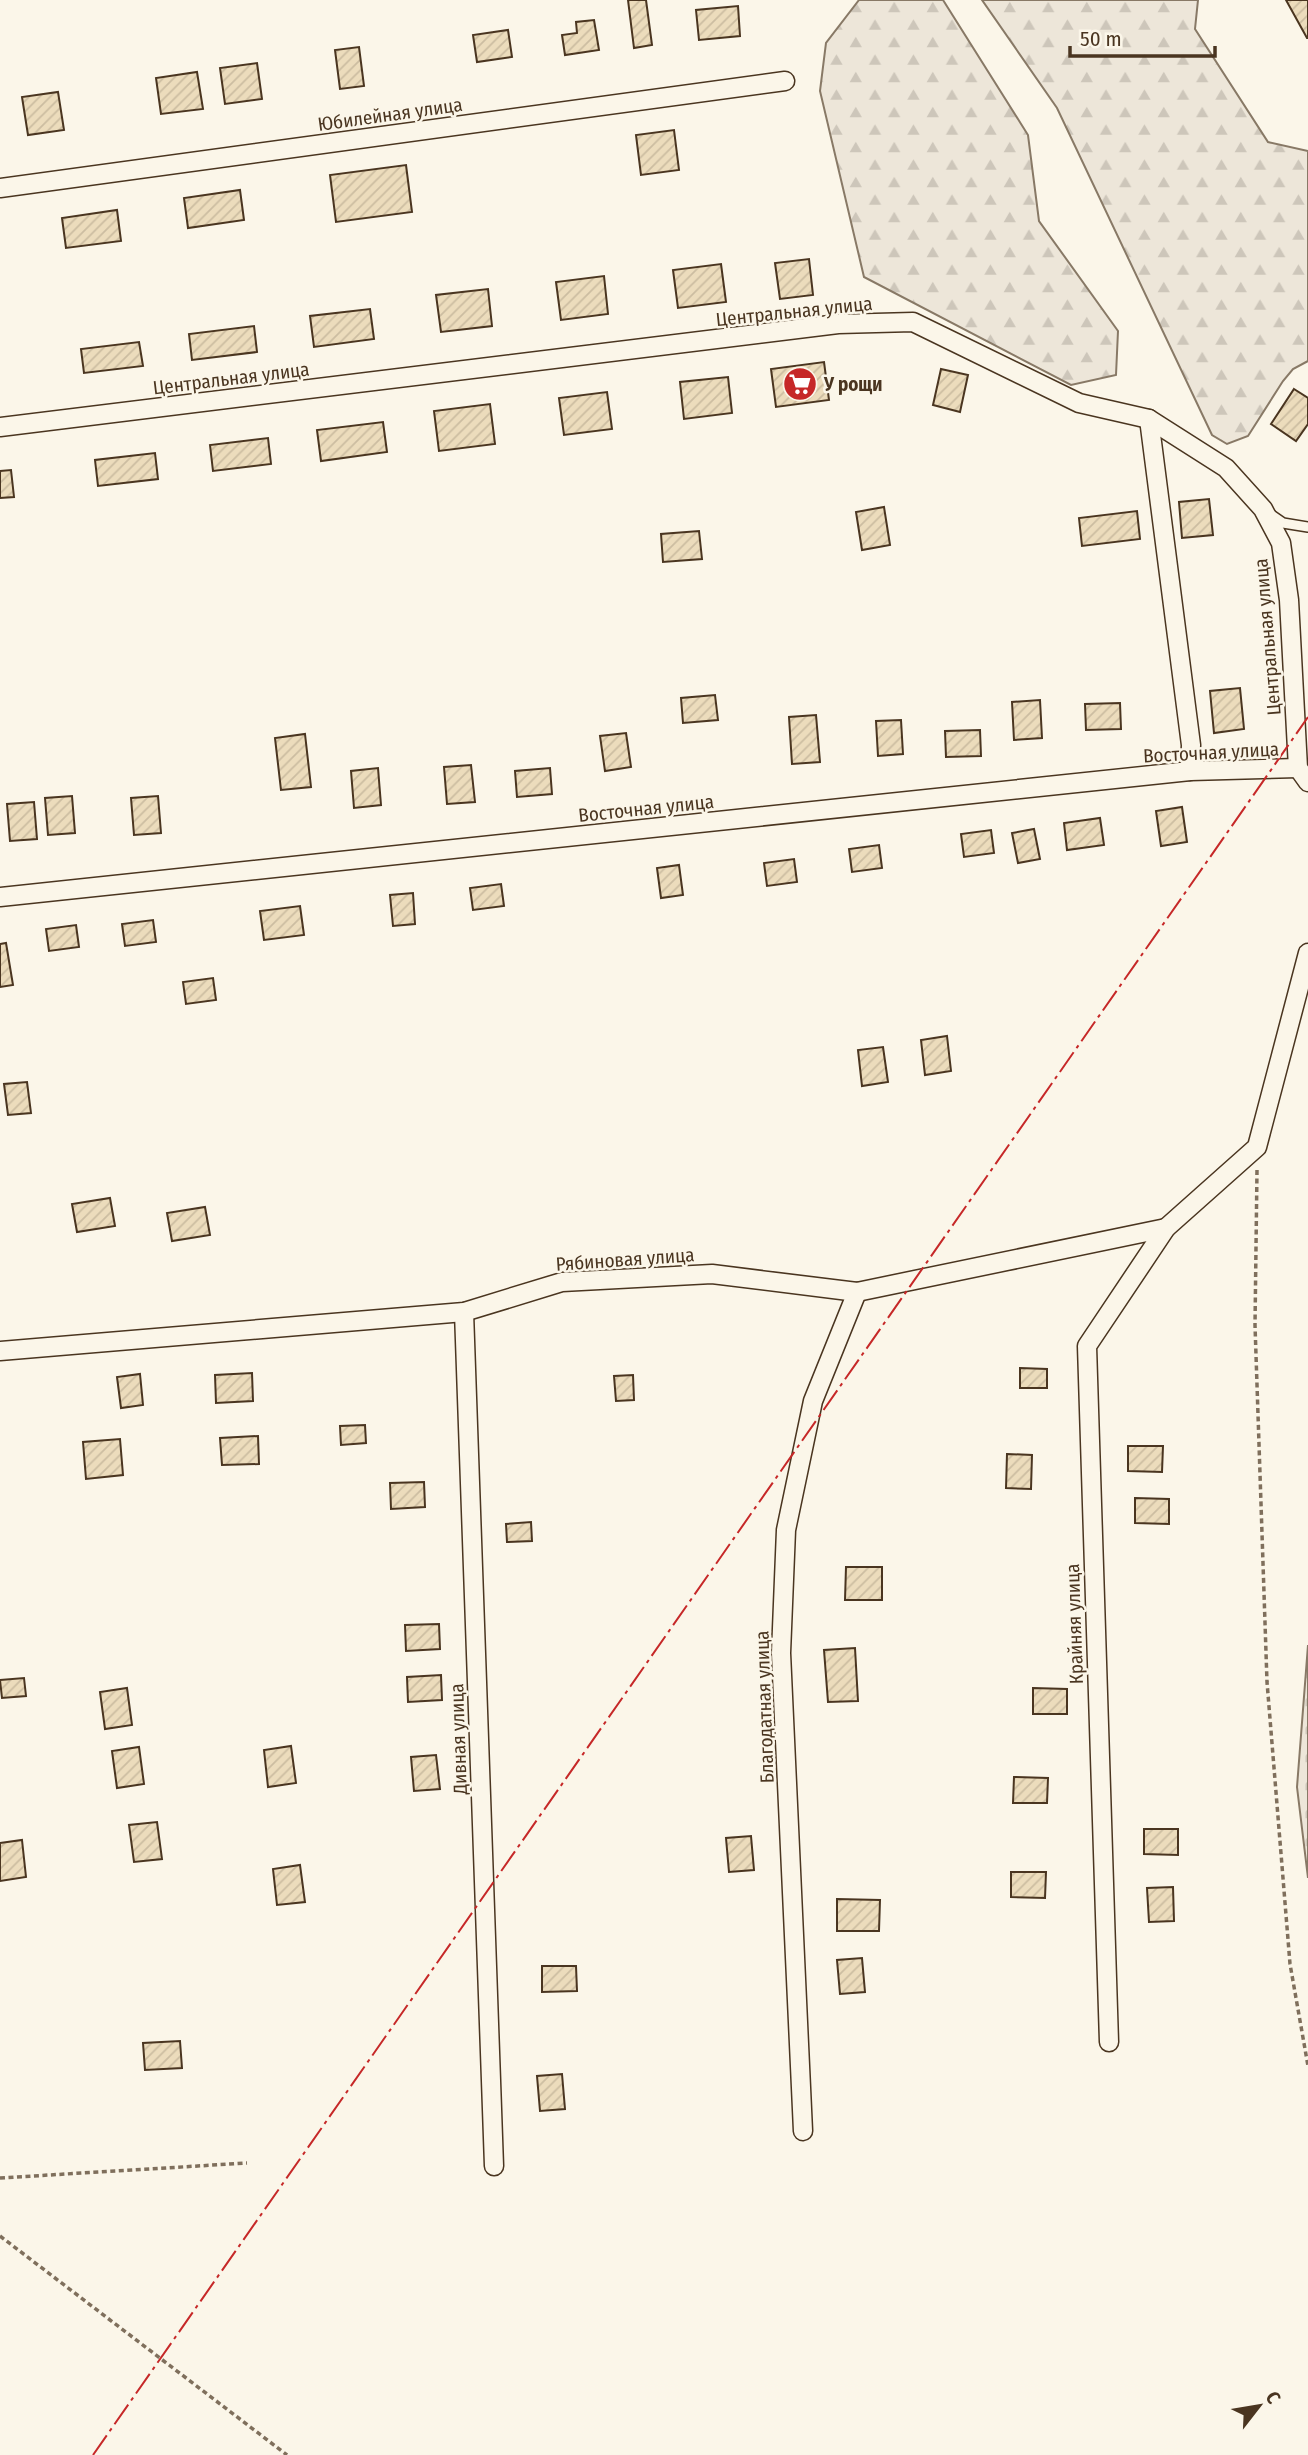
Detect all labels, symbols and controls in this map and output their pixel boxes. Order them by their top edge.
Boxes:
scale bar [1070,14,1215,58]
text: 50 m [1080,26,1122,52]
street label: Юбилейная улица [316,93,464,136]
street label: Центральная улица [715,292,874,331]
street label: Центральная улица [152,357,311,400]
supermarket icon: У рощи [781,365,819,403]
place label: У рощи [823,373,882,396]
street label: Центральная улица [1249,558,1286,716]
street label: Восточная улица [1142,737,1280,768]
street label: Восточная улица [577,790,715,827]
street label: Рябиновая улица [555,1243,695,1276]
street label: Крайняя улица [1061,1563,1088,1685]
street label: Благодатная улица [750,1630,779,1784]
street label: Дивная улица [445,1683,472,1796]
north arrow [1224,2371,1294,2441]
text: С [1261,2387,1286,2408]

